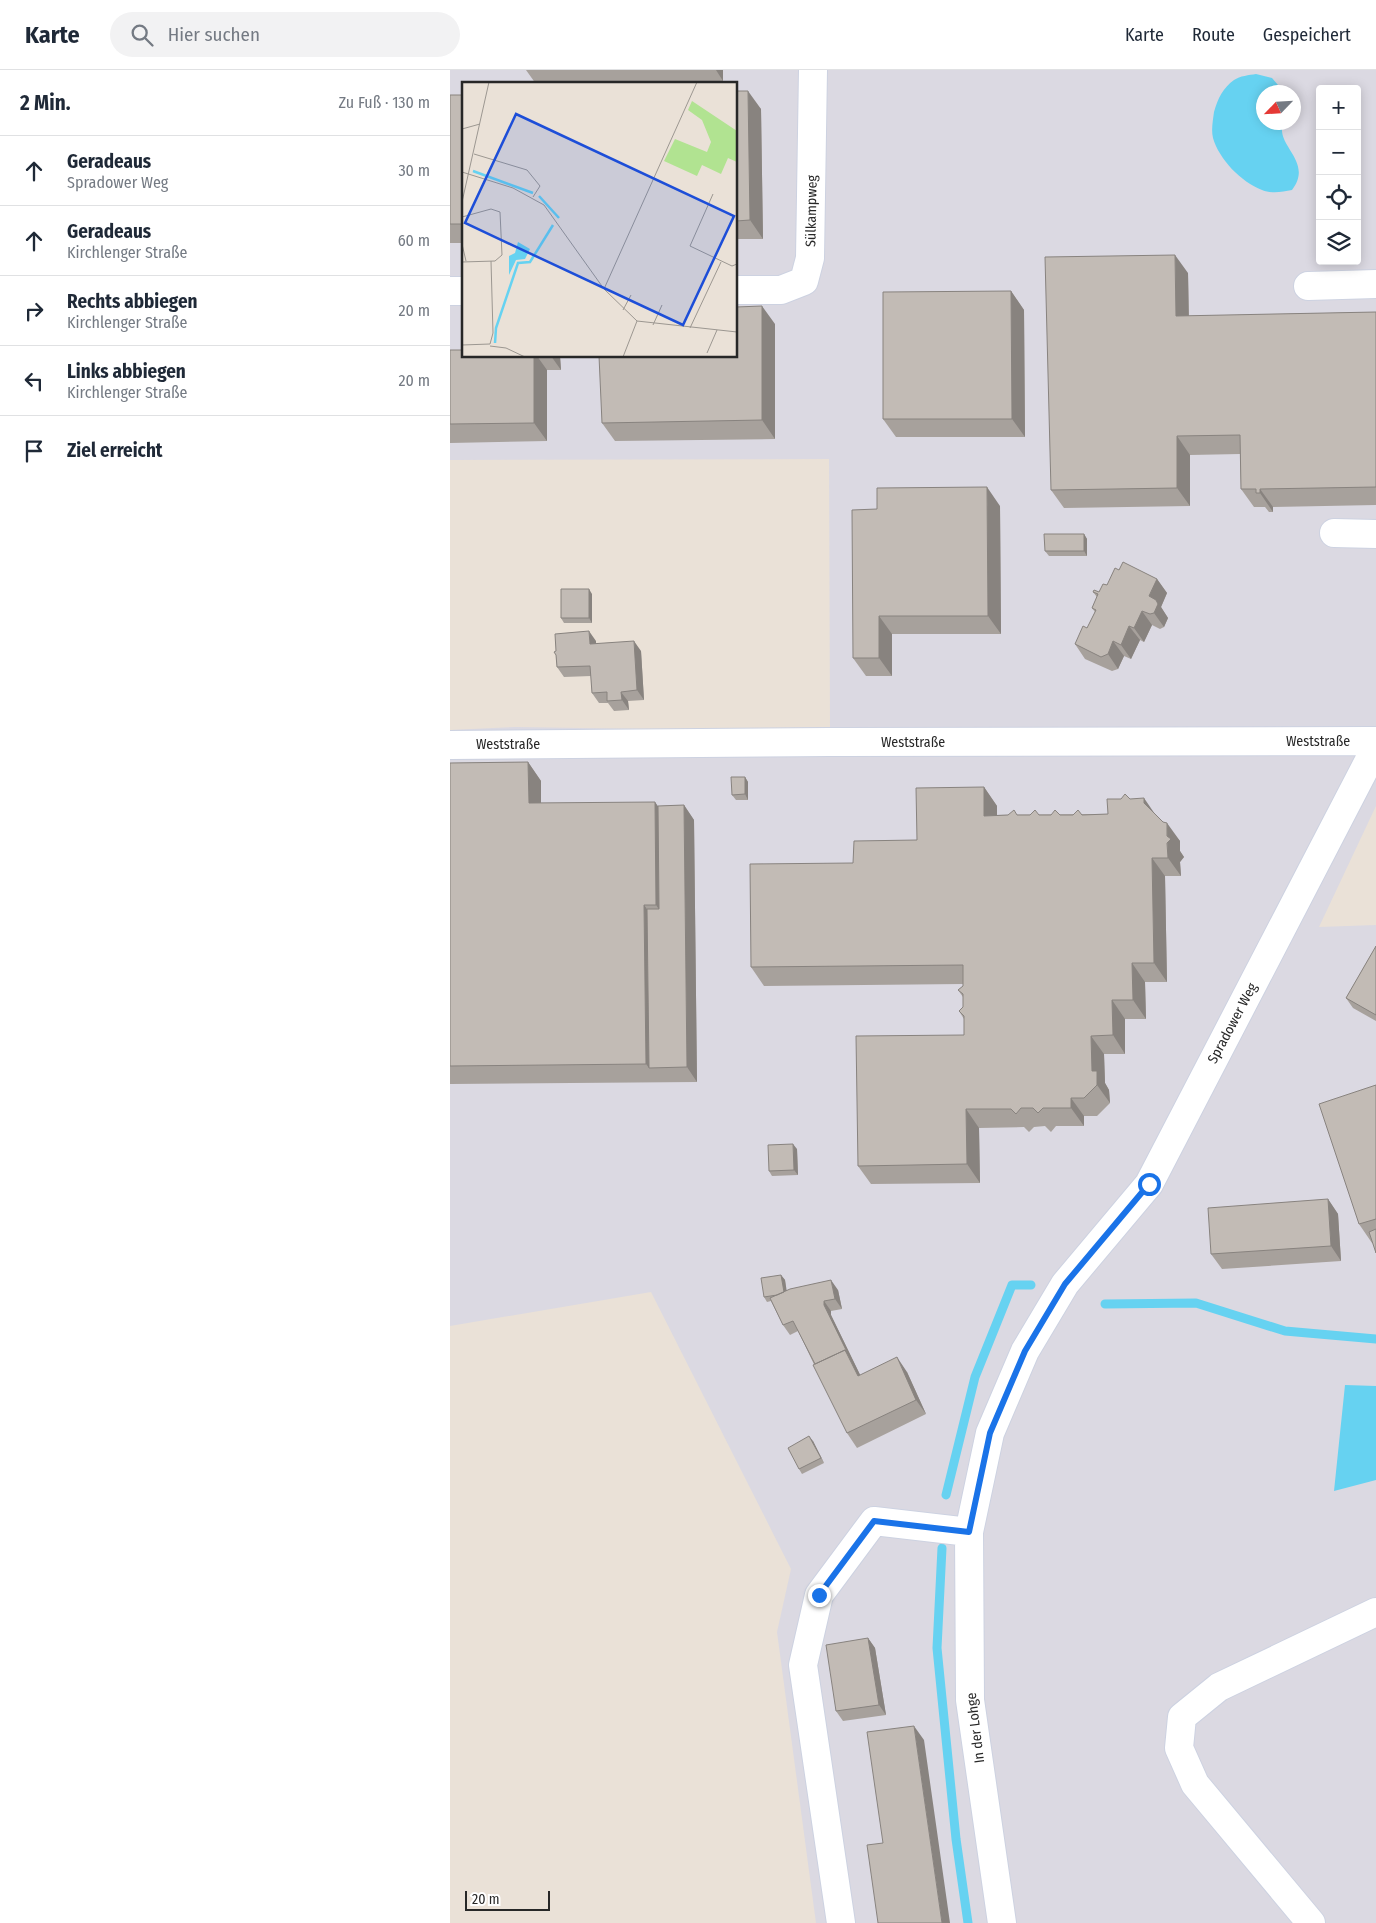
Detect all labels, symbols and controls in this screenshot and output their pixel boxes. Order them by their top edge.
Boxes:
search box [110,12,460,57]
text: Karte [25,21,80,49]
icon: search [128,21,156,49]
text: Hier suchen [168,23,260,46]
text: Karte [1125,24,1164,46]
text: Route [1192,24,1235,46]
text: Gespeichert [1263,24,1351,46]
inset map [462,82,738,358]
north arrow [1256,85,1301,130]
map controls [1316,85,1361,265]
button: + [1316,85,1361,130]
text: 2 Min. [20,90,70,116]
text: Zu Fuß · 130 m [339,93,430,112]
button: − [1316,130,1361,175]
text: Geradeaus [67,150,151,173]
icon: ahead [20,157,48,185]
text: 30 m [398,161,430,180]
text: Spradower Weg [67,173,168,192]
street label: Sülkampweg [802,174,821,247]
button: locate [1316,175,1361,220]
text: Geradeaus [67,220,151,243]
button: layers [1316,220,1361,265]
icon: ahead [20,227,48,255]
text: 60 m [398,231,430,250]
text: Kirchlenger Straße [67,243,187,262]
text: Rechts abbiegen [67,290,197,313]
icon: right [20,297,48,325]
text: 20 m [399,301,430,320]
text: Kirchlenger Straße [67,313,187,332]
text: Links abbiegen [67,360,186,383]
icon: left [20,367,48,395]
text: 20 m [399,371,430,390]
text: Kirchlenger Straße [67,383,187,402]
icon: arrive [20,437,48,465]
text: Ziel erreicht [67,439,163,462]
street label: Weststraße [1286,733,1350,750]
street label: Weststraße [881,734,945,751]
street label: Weststraße [476,736,540,753]
street label: Spradower Weg [1204,980,1261,1066]
route start [1138,1173,1161,1196]
route end [808,1584,831,1607]
street label: In der Lohge [963,1692,988,1764]
scale bar [465,1888,550,1911]
text: 20 m [472,1891,500,1908]

